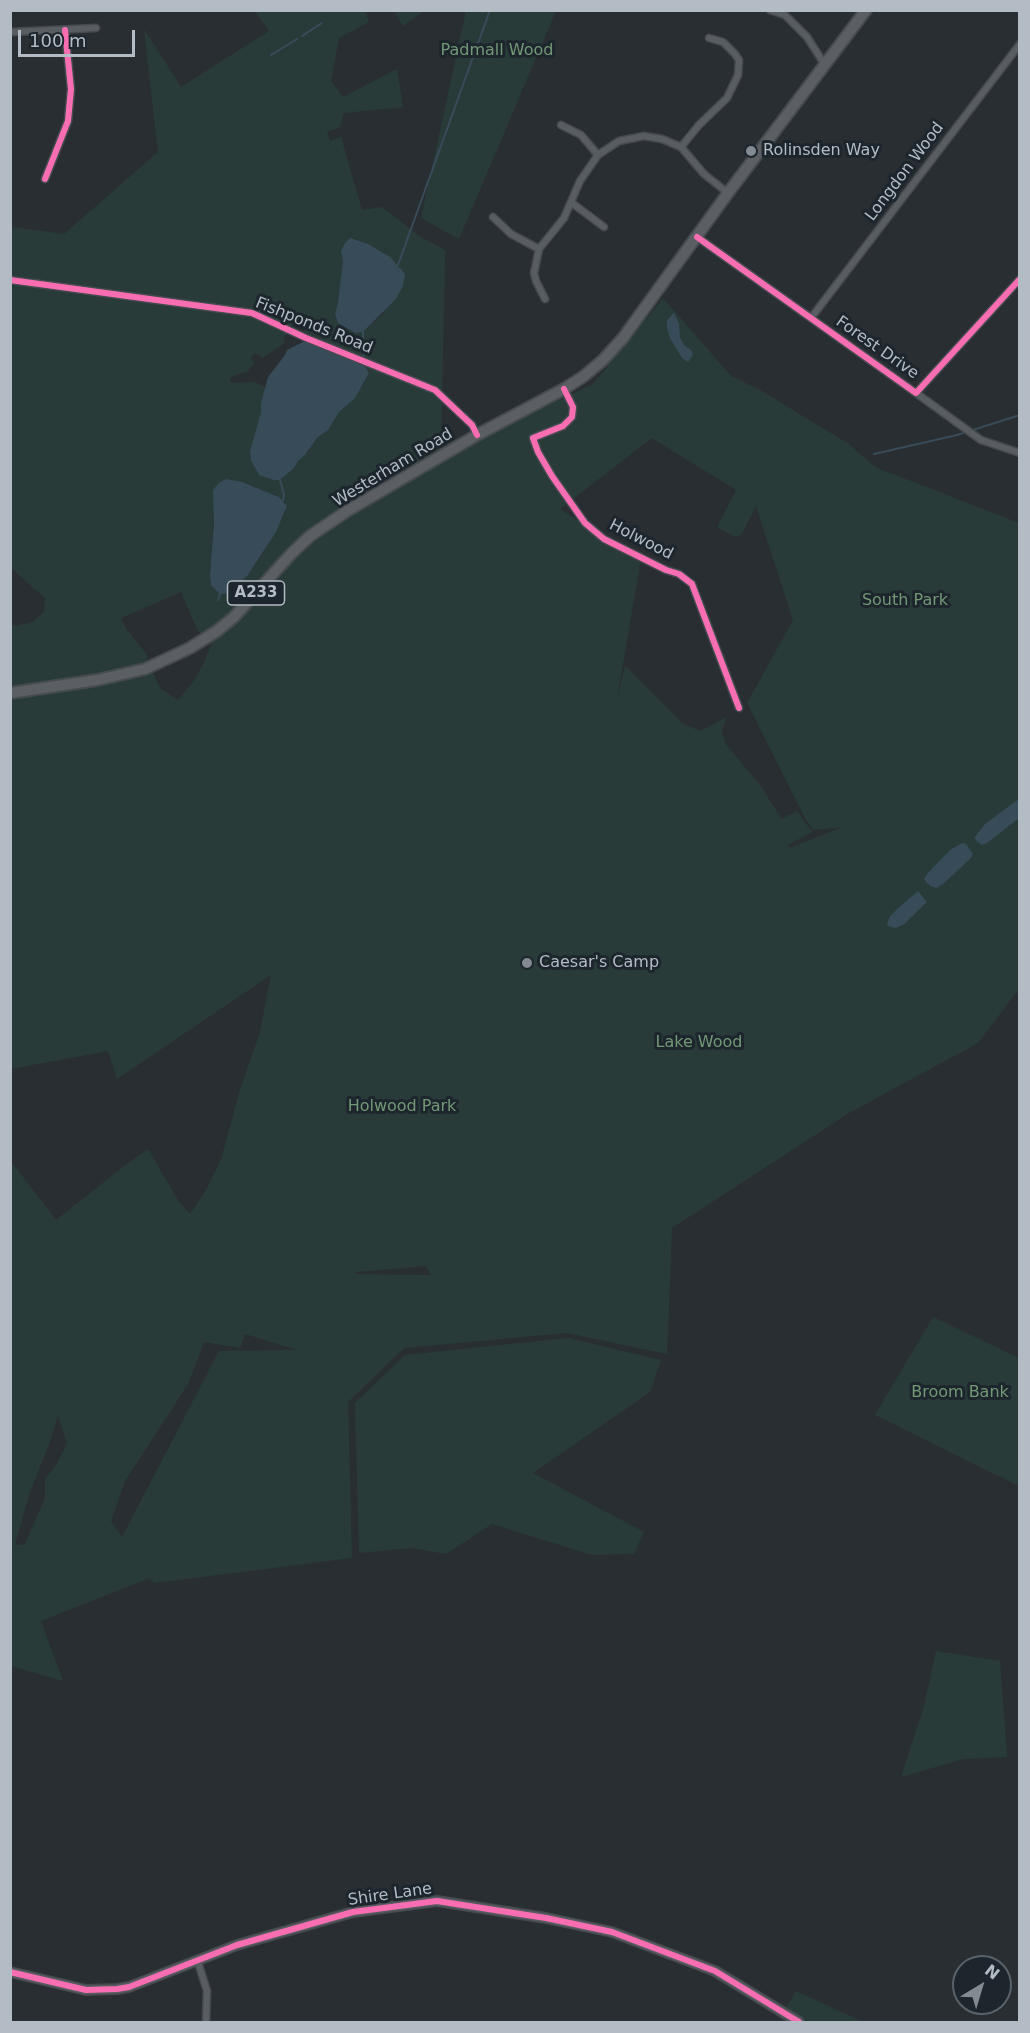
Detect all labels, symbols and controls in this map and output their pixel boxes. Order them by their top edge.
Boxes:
scale bar [21,18,138,56]
text: 100 m [29,30,87,51]
park label: Padmall Wood [441,41,553,61]
street label: Longdon Wood [862,119,948,225]
place label: Rolinsden Way [763,141,880,161]
marker: Rolinsden Way [744,144,758,158]
street label: Fishponds Road [253,294,375,358]
street label: Forest Drive [832,312,922,384]
street label: Westerham Road [330,425,456,511]
street label: Holwood [606,516,676,564]
road number: A233 [228,581,284,605]
park label: South Park [862,591,948,611]
place label: Caesar's Camp [539,953,659,973]
marker: Caesar's Camp [520,956,534,970]
park label: Lake Wood [656,1033,742,1053]
park label: Holwood Park [348,1097,456,1117]
park label: Broom Bank [911,1383,1009,1403]
street label: Shire Lane [347,1880,433,1910]
north arrow [952,1955,1012,2015]
text: N [981,1960,1003,1984]

